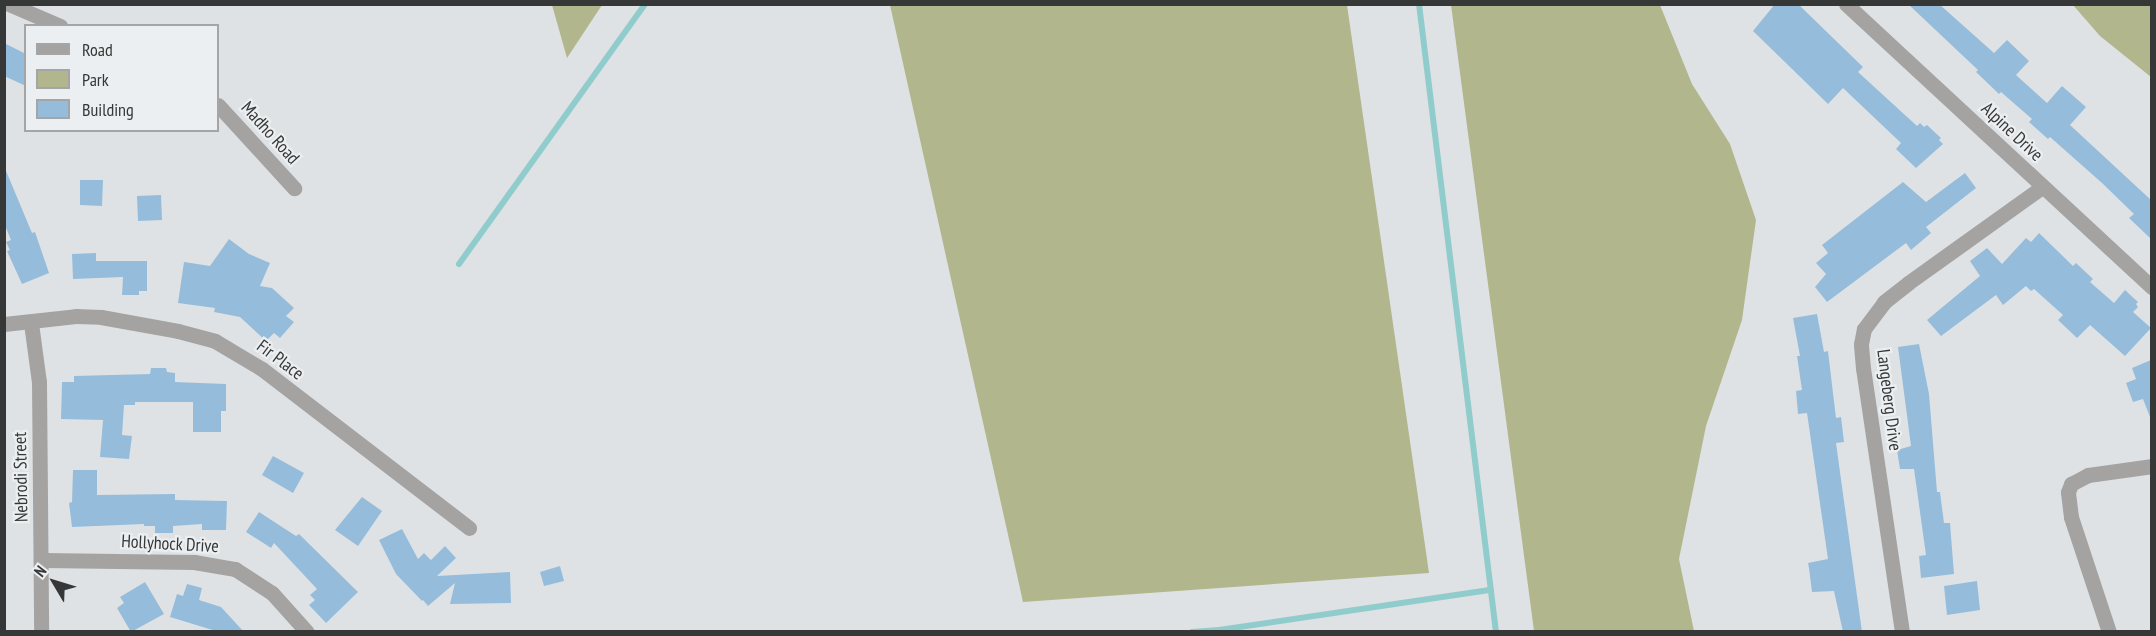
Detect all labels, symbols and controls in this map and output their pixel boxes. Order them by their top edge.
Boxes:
legend [24,24,219,132]
text: Road [82,38,113,61]
text: Park [82,68,109,91]
street label: Madho Road [236,97,304,169]
text: Building [82,98,134,121]
street label: Alpine Drive [1977,98,2047,166]
street label: Fir Place [252,335,308,385]
street label: Langeberg Drive [1872,348,1906,452]
street label: Nebrodi Street [9,432,33,522]
street label: Hollyhock Drive [120,531,220,557]
north arrow [24,552,84,612]
text: N [29,561,50,580]

